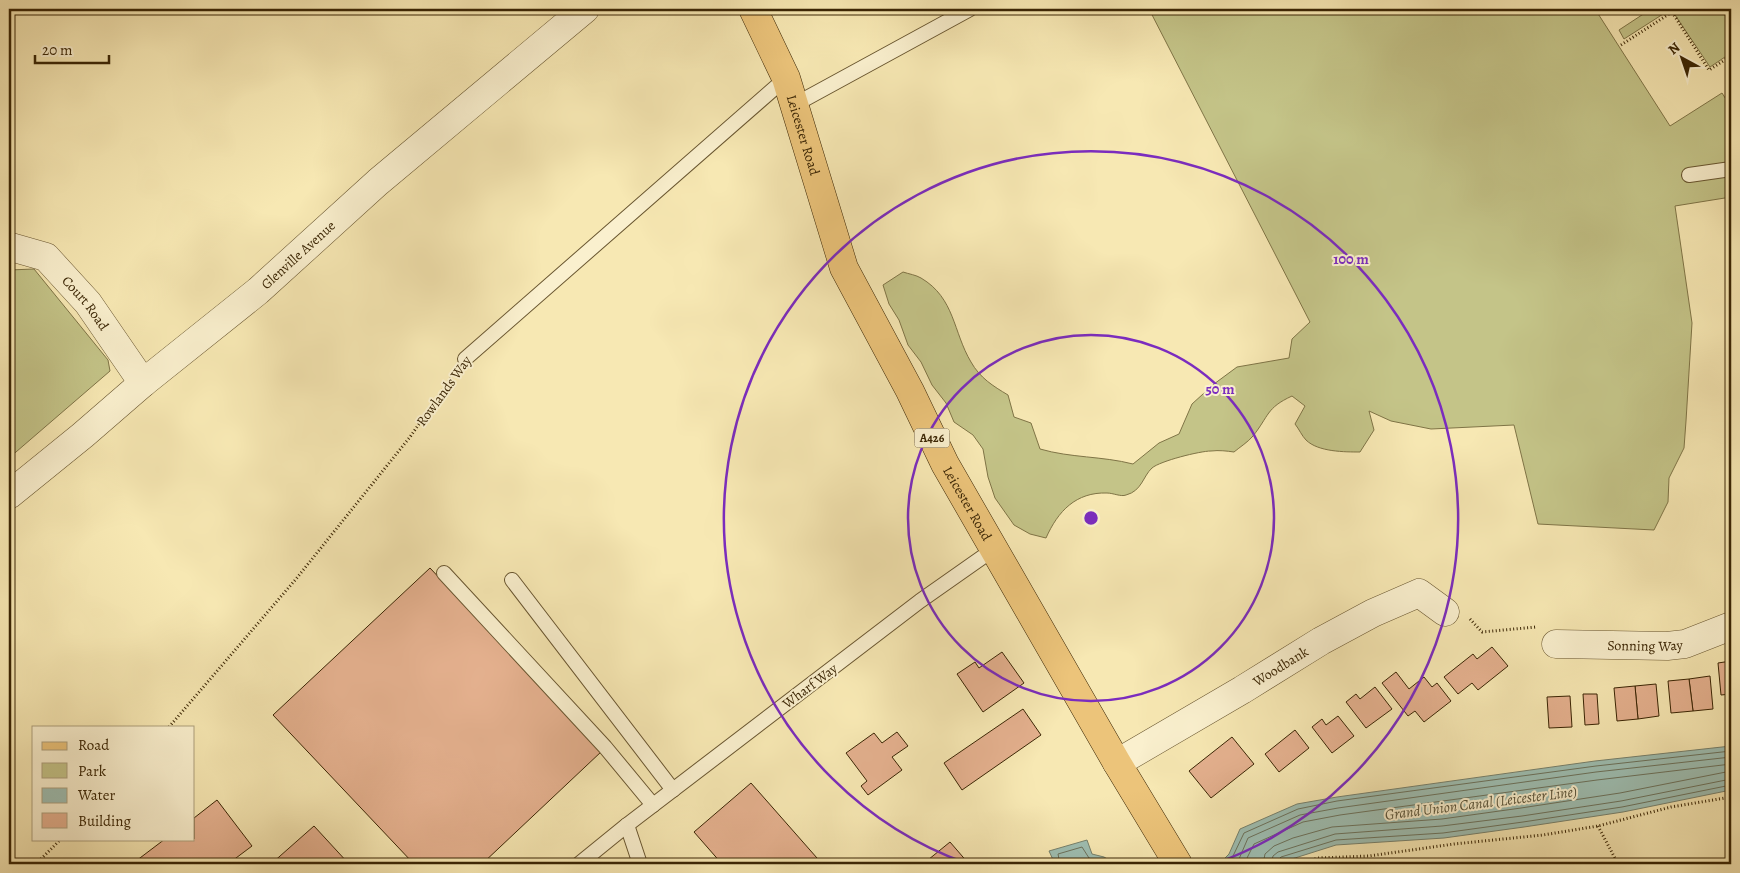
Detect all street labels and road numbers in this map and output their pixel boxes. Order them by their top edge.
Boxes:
street label: Leicester Road [782,92,825,178]
street label: Glenville Avenue [257,216,339,293]
street label: Court Road [58,271,114,334]
street label: Rowlands Way [412,351,476,430]
road number: A426 [914,428,950,448]
street label: Leicester Road [939,462,997,545]
street label: Sonning Way [1607,635,1684,656]
street label: Woodbank [1248,642,1312,691]
street label: Wharf Way [778,659,842,713]

